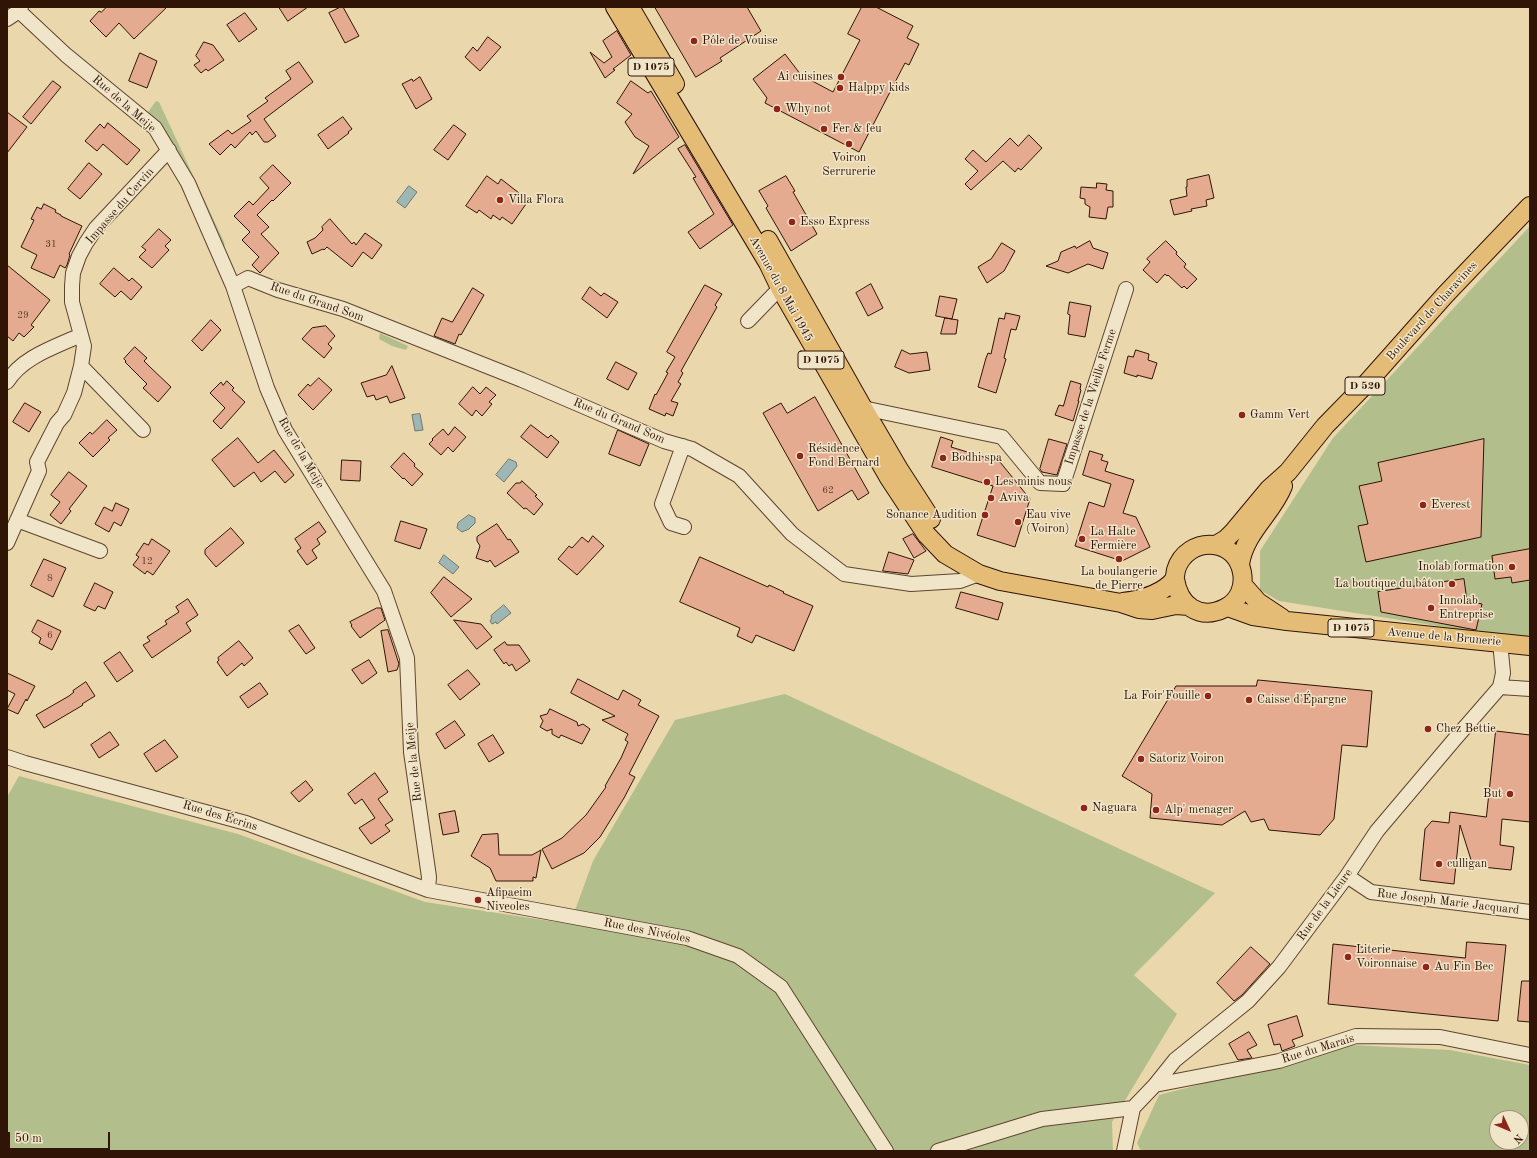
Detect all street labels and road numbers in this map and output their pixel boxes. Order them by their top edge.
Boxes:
road number: D 1075 [628,58,674,76]
street label: Rue de la Meije [89,72,159,136]
street label: Impasse du Cervin [83,165,157,247]
street label: Avenue du 8 Mai 1945 [746,234,816,344]
street label: Boulevard de Charavines [1384,258,1480,364]
street label: Rue du Grand Som [268,279,366,325]
street label: Impasse de la Vieille Ferme [1062,327,1120,467]
road number: D 1075 [798,351,844,369]
road number: D 520 [1345,377,1385,395]
street label: Rue du Grand Som [571,395,667,447]
street label: Rue de la Meije [275,415,327,491]
road number: D 1075 [1328,619,1374,637]
street label: Avenue de la Brunerie [1386,625,1502,649]
street label: Rue de la Meije [403,722,425,802]
street label: Rue des Écrins [181,798,259,834]
street label: Rue de la Lieure [1294,866,1356,944]
street label: Rue Joseph Marie Jacquard [1376,886,1520,918]
street label: Rue des Nivéoles [602,916,692,946]
street label: Rue du Marais [1280,1031,1356,1067]

